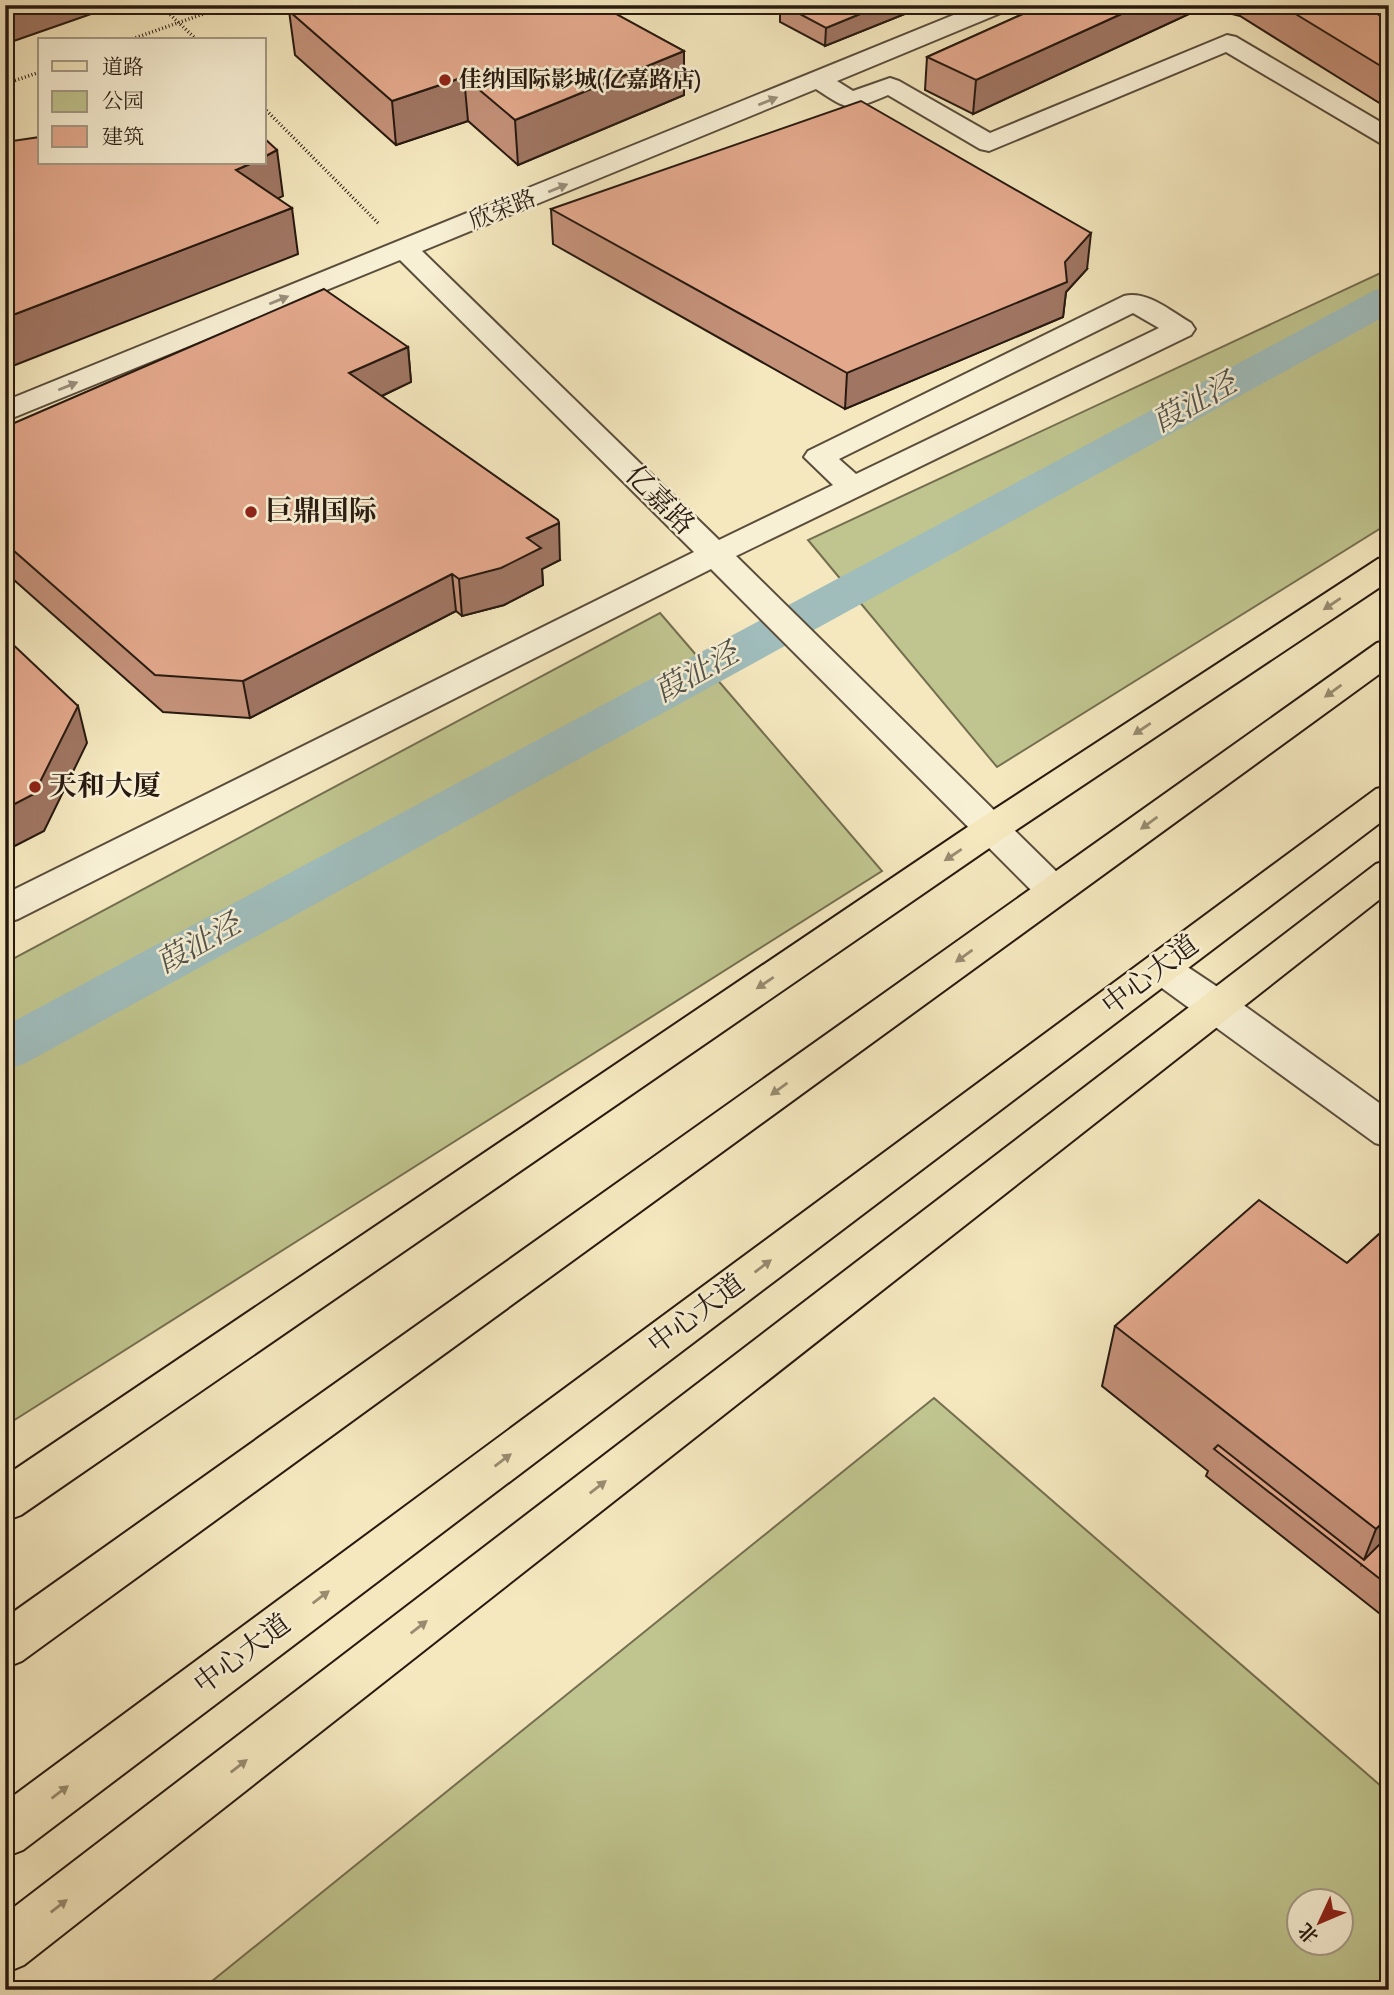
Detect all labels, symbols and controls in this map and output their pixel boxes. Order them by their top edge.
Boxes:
legend [38,38,266,164]
text: 道路 [102,55,144,82]
place label: 佳纳国际影城(亿嘉路店) [459,66,701,95]
marker: 佳纳国际影城(亿嘉路店) [437,72,453,88]
text: 公园 [102,89,144,116]
one-way arrow [758,95,779,106]
text: 建筑 [102,125,144,152]
one-way arrow [548,182,568,194]
street label: 欣荣路 [466,184,540,236]
one-way arrow [268,294,289,305]
water label: 葭沚泾 [1146,365,1245,442]
one-way arrow [58,381,79,392]
street label: 亿嘉路 [617,459,701,543]
place label: 巨鼎国际 [265,495,377,530]
marker: 巨鼎国际 [243,504,259,520]
one-way arrow [1322,597,1342,610]
water label: 葭沚泾 [648,635,747,712]
one-way arrow [1324,683,1342,697]
one-way arrow [1133,722,1151,736]
place label: 天和大厦 [49,770,161,805]
marker: 天和大厦 [27,779,43,795]
one-way arrow [1140,816,1158,830]
one-way arrow [944,848,962,862]
water label: 葭沚泾 [150,906,249,983]
street label: 中心大道 [1096,928,1206,1024]
one-way arrow [955,949,973,963]
one-way arrow [755,977,775,990]
one-way arrow [770,1082,788,1096]
one-way arrow [754,1258,772,1273]
street label: 中心大道 [642,1267,752,1363]
one-way arrow [494,1454,512,1468]
one-way arrow [590,1480,607,1495]
one-way arrow [311,1589,329,1604]
street label: 中心大道 [188,1607,298,1703]
one-way arrow [409,1619,427,1634]
one-way arrow [230,1760,248,1774]
one-way arrow [51,1785,69,1799]
north arrow [1286,1886,1356,1956]
one-way arrow [50,1899,68,1913]
text: 北 [1294,1917,1324,1948]

